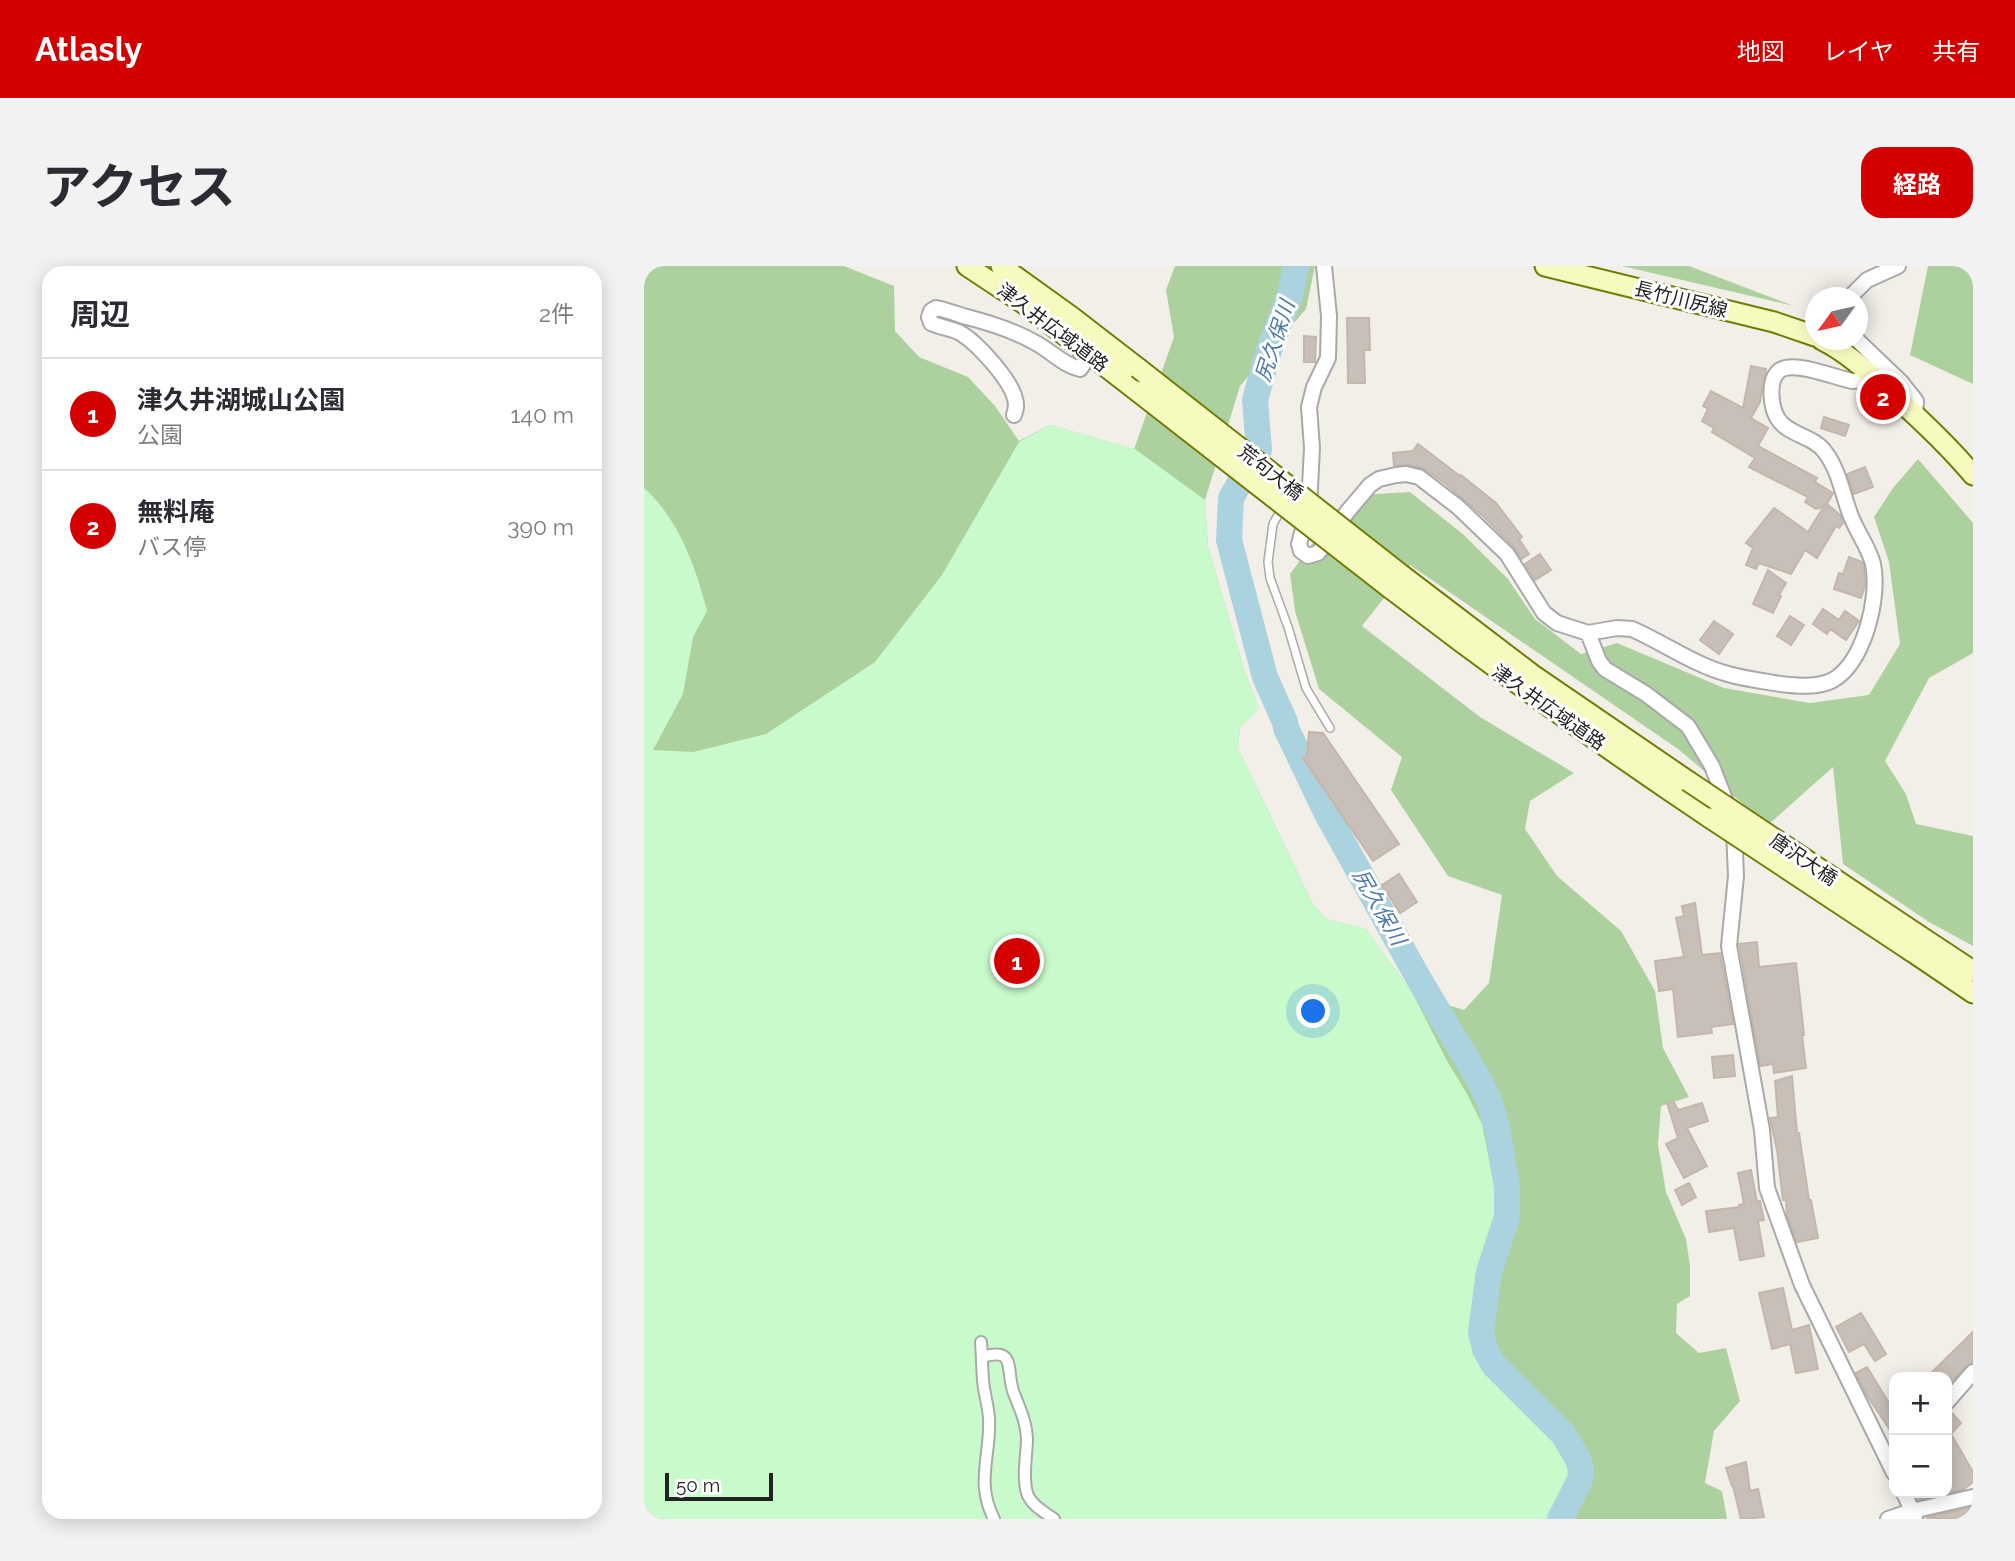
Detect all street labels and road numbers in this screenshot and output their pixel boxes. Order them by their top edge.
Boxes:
street label: 長竹川尻線 [1632,277,1730,321]
street label: 津久井広域道路 [993,278,1113,376]
street label: 荒句大橋 [1234,440,1308,504]
street label: 津久井広域道路 [1488,660,1610,754]
street label: 唐沢大橋 [1766,829,1842,889]

